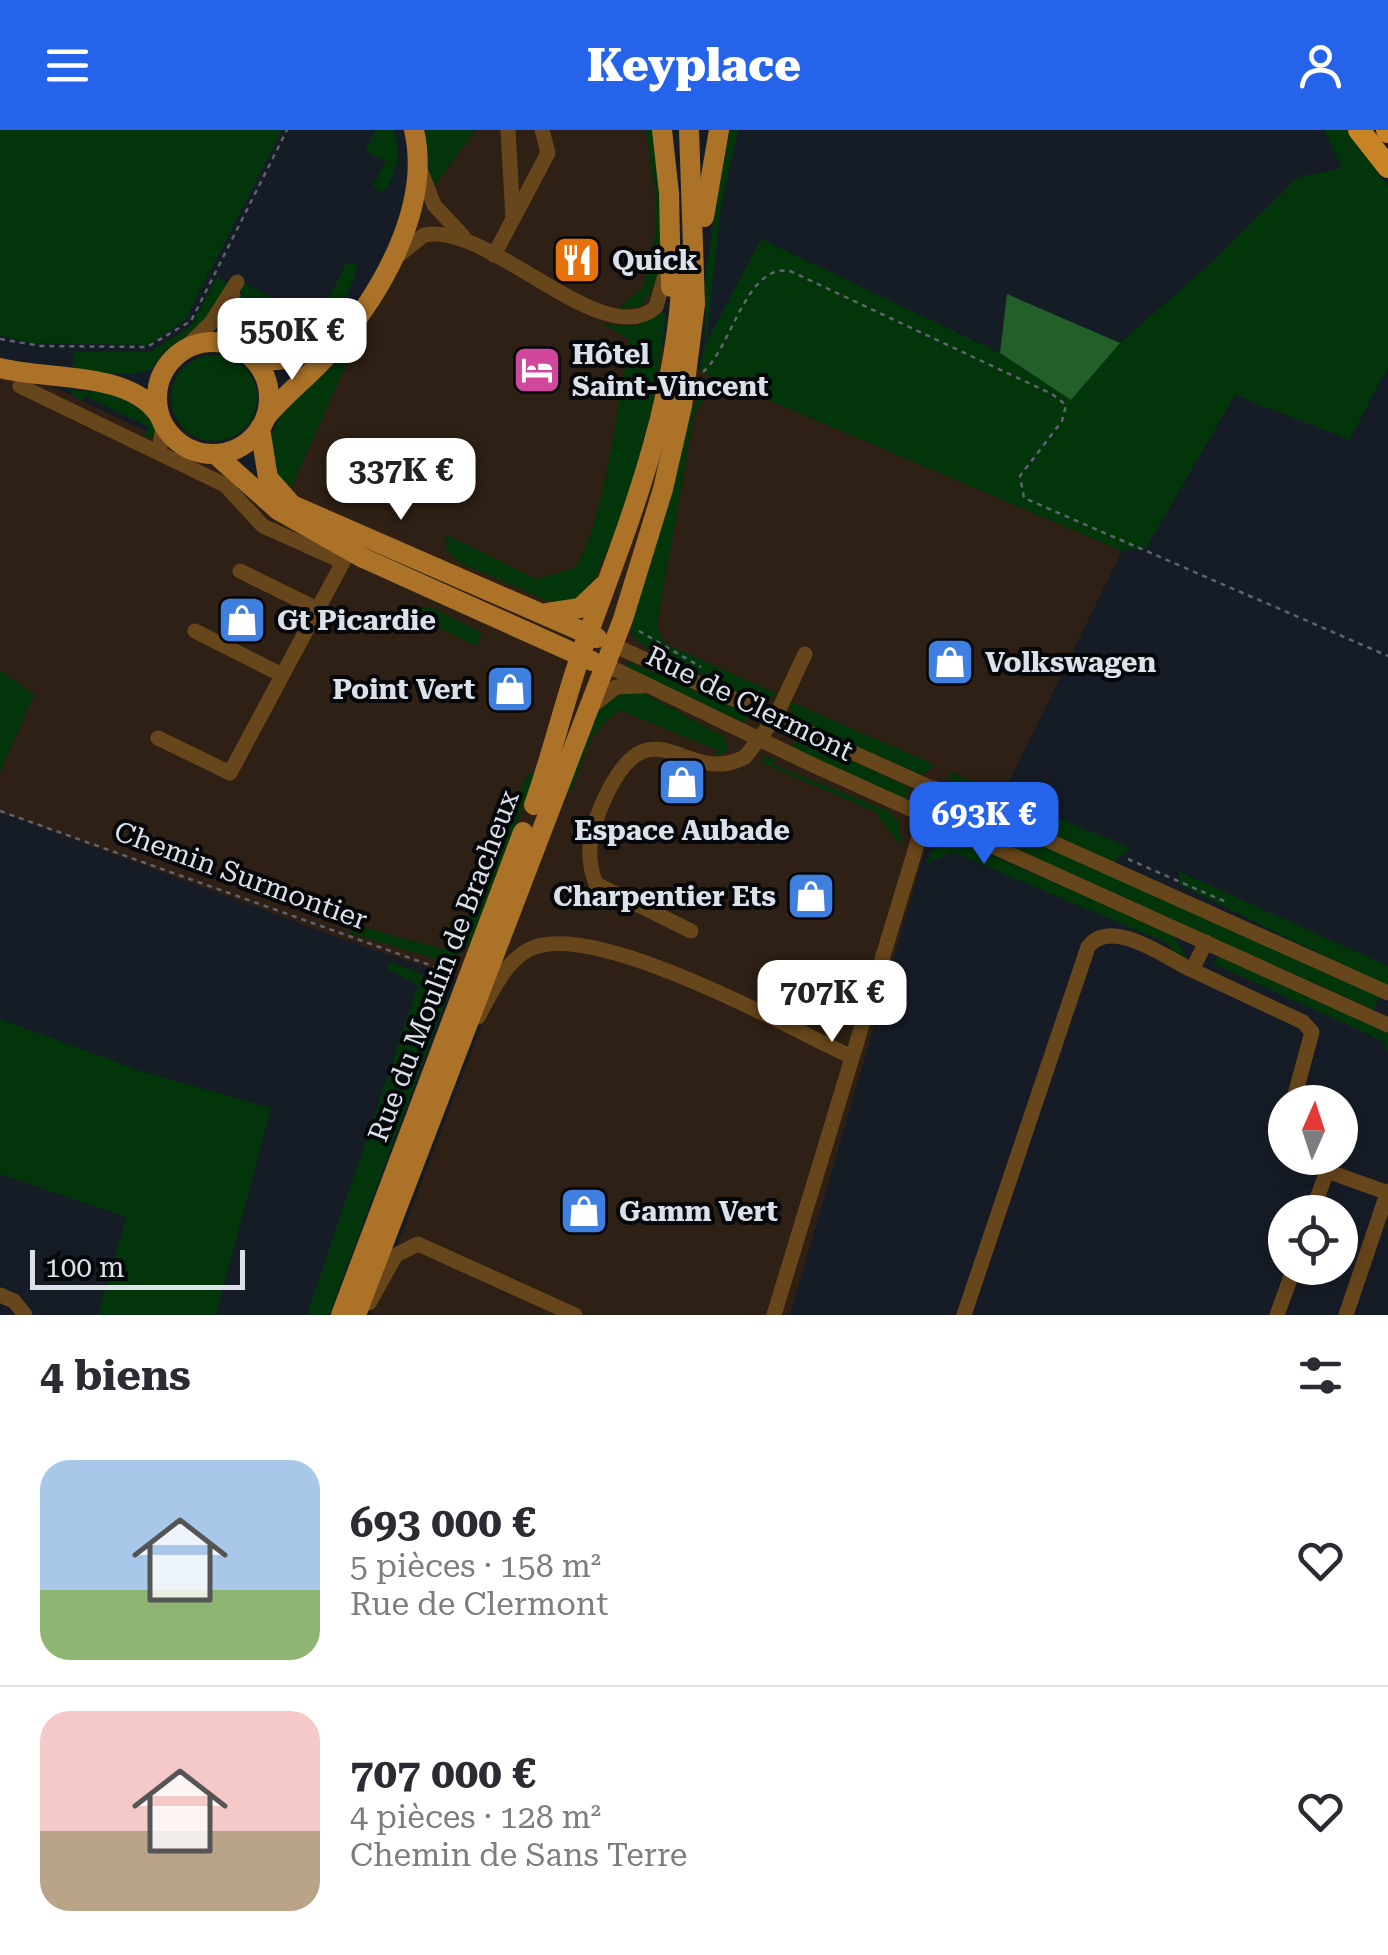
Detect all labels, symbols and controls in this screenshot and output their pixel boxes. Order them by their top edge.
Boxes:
icon: menu [40,38,95,93]
icon: person [1293,38,1348,93]
text: Keyplace [587,39,801,92]
restaurant icon: Quick [551,234,603,286]
place label: Quick [612,244,698,277]
pin: 550K € [211,298,373,383]
text: 550K € [240,311,344,349]
place label: Hôtel Saint-Vincent [572,338,769,403]
hotel icon: Hôtel Saint-Vincent [511,344,563,396]
pin: 337K € [320,438,482,523]
text: 337K € [349,451,453,489]
shop icon: Gt Picardie [216,594,268,646]
place label: Gt Picardie [277,604,436,637]
shop icon: Volkswagen [924,636,976,688]
street label: Rue de Clermont [641,639,859,768]
place label: Volkswagen [985,646,1156,679]
shop icon: Point Vert [484,663,536,715]
place label: Point Vert [332,673,475,706]
shop icon: Espace Aubade [656,756,708,808]
pin: 693K € [903,782,1065,867]
street label: Rue du Moulin de Bracheux [361,786,526,1146]
text: 693K € [932,795,1036,833]
street label: Chemin Surmontier [110,814,372,937]
place label: Espace Aubade [574,814,790,847]
shop icon: Charpentier Ets [785,870,837,922]
place label: Charpentier Ets [553,880,776,913]
pin: 707K € [751,960,913,1045]
text: 707K € [780,973,884,1011]
north arrow [1268,1085,1358,1175]
map controls [1268,1085,1358,1285]
shop icon: Gamm Vert [558,1185,610,1237]
place label: Gamm Vert [619,1195,778,1228]
button: locate [1268,1195,1358,1285]
scale bar [30,1245,245,1290]
text: 100 m [45,1251,125,1284]
icon: filters [1293,1348,1348,1403]
text: 4 biens [40,1351,191,1400]
text: 693 000 € [350,1498,536,1547]
icon: home [120,1500,240,1620]
icon: heart [1293,1533,1348,1588]
text: 5 pièces · 158 m² [350,1547,601,1585]
text: Rue de Clermont [350,1585,608,1623]
text: 707 000 € [350,1749,536,1798]
icon: home [120,1751,240,1871]
icon: heart [1293,1784,1348,1839]
text: 4 pièces · 128 m² [350,1798,601,1836]
text: Chemin de Sans Terre [350,1836,687,1874]

